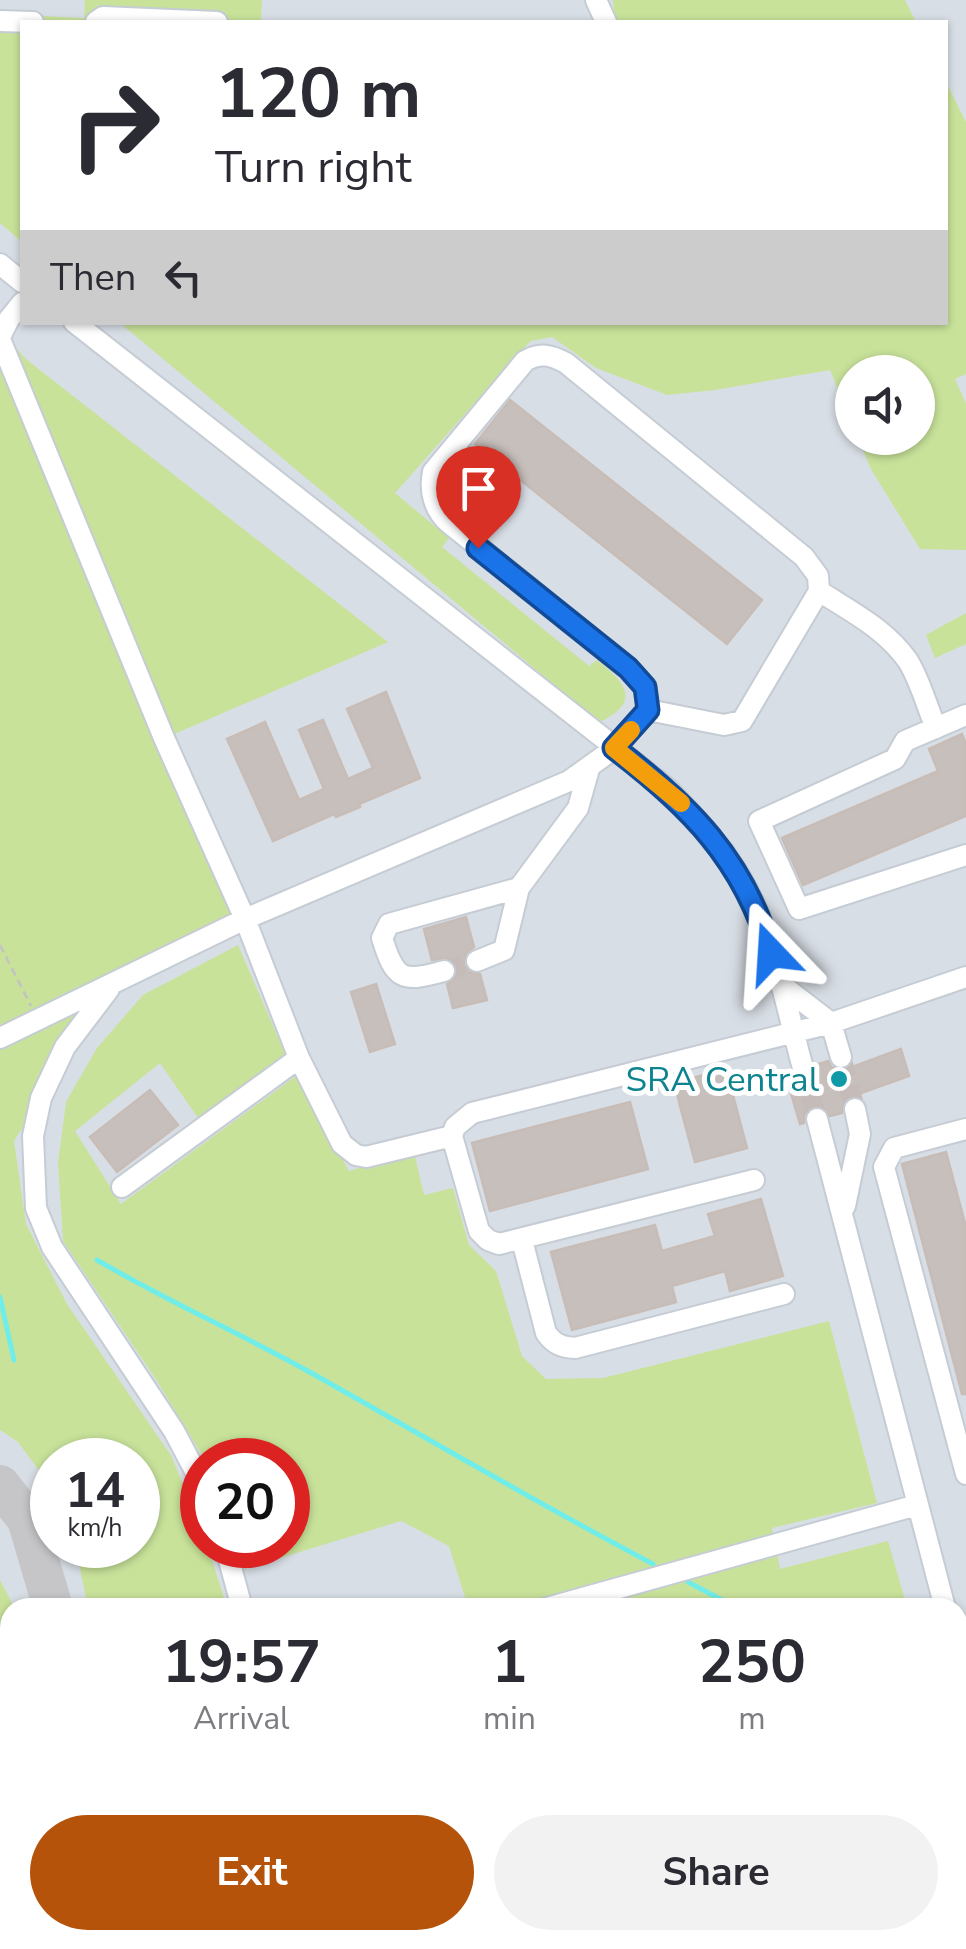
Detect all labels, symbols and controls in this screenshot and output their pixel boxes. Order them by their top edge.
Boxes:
text: 120 m [215,46,421,142]
icon: right [50,60,180,190]
text: Turn right [215,137,412,198]
icon: left [156,250,211,305]
text: Then [50,252,136,303]
map controls [835,355,935,455]
button: sound [835,355,935,455]
pin [436,446,521,549]
icon: arrive [451,461,506,516]
position arrow [719,901,823,1005]
place label: SRA Central [626,1056,820,1103]
marker: SRA Central [828,1068,850,1090]
speed limit sign: 20 [180,1438,310,1568]
text: 14 [65,1456,125,1525]
text: km/h [67,1511,123,1545]
text: 19:57 [162,1621,321,1703]
text: 1 [491,1621,527,1703]
text: 250 [698,1621,806,1703]
text: Arrival [193,1697,290,1740]
text: min [483,1697,536,1740]
text: m [738,1697,766,1740]
button: Exit [30,1815,474,1930]
button: Share [494,1815,938,1930]

